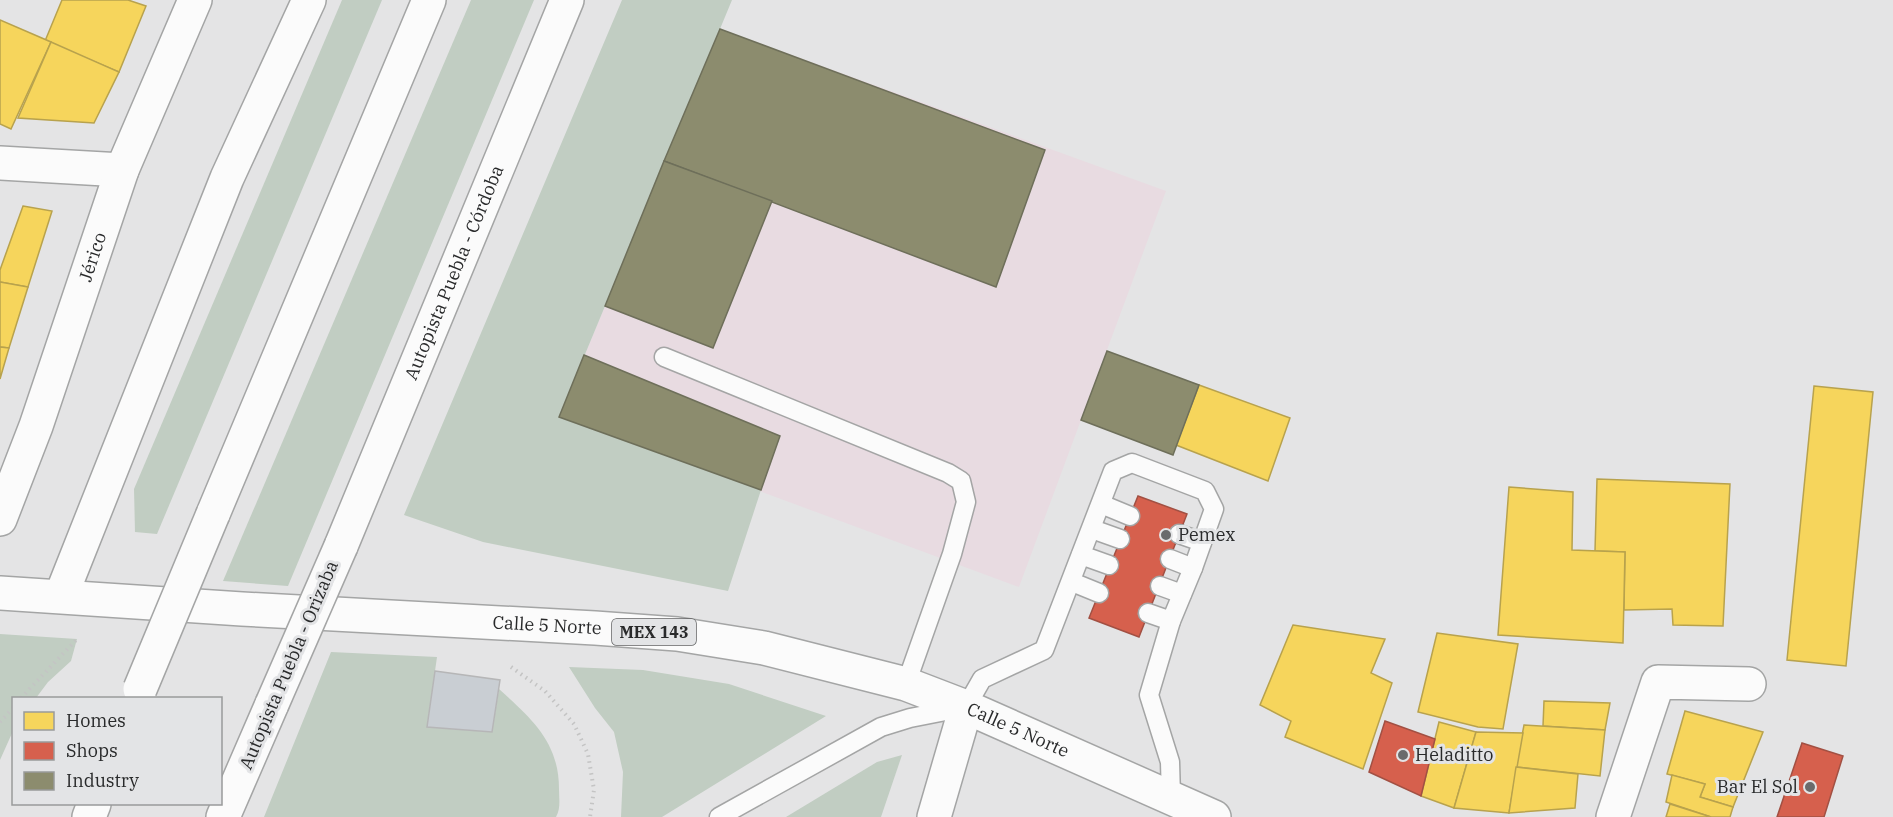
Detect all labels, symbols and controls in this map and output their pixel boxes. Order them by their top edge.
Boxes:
street label: Autopista Puebla - Córdoba [399,161,509,383]
street label: Jérico [73,229,111,285]
place label: Pemex [1178,523,1235,546]
marker: Pemex [1159,528,1173,542]
street label: Autopista Puebla - Orizaba [234,557,343,773]
street label: Calle 5 Norte [492,610,602,639]
road number: MEX 143 [612,619,696,645]
legend [12,697,222,805]
street label: Calle 5 Norte [964,697,1073,762]
text: Homes [66,709,126,732]
text: Shops [66,739,118,762]
place label: Heladitto [1415,743,1493,766]
marker: Heladitto [1396,748,1410,762]
text: Industry [66,769,139,792]
place label: Bar El Sol [1717,775,1798,798]
marker: Bar El Sol [1803,780,1817,794]

